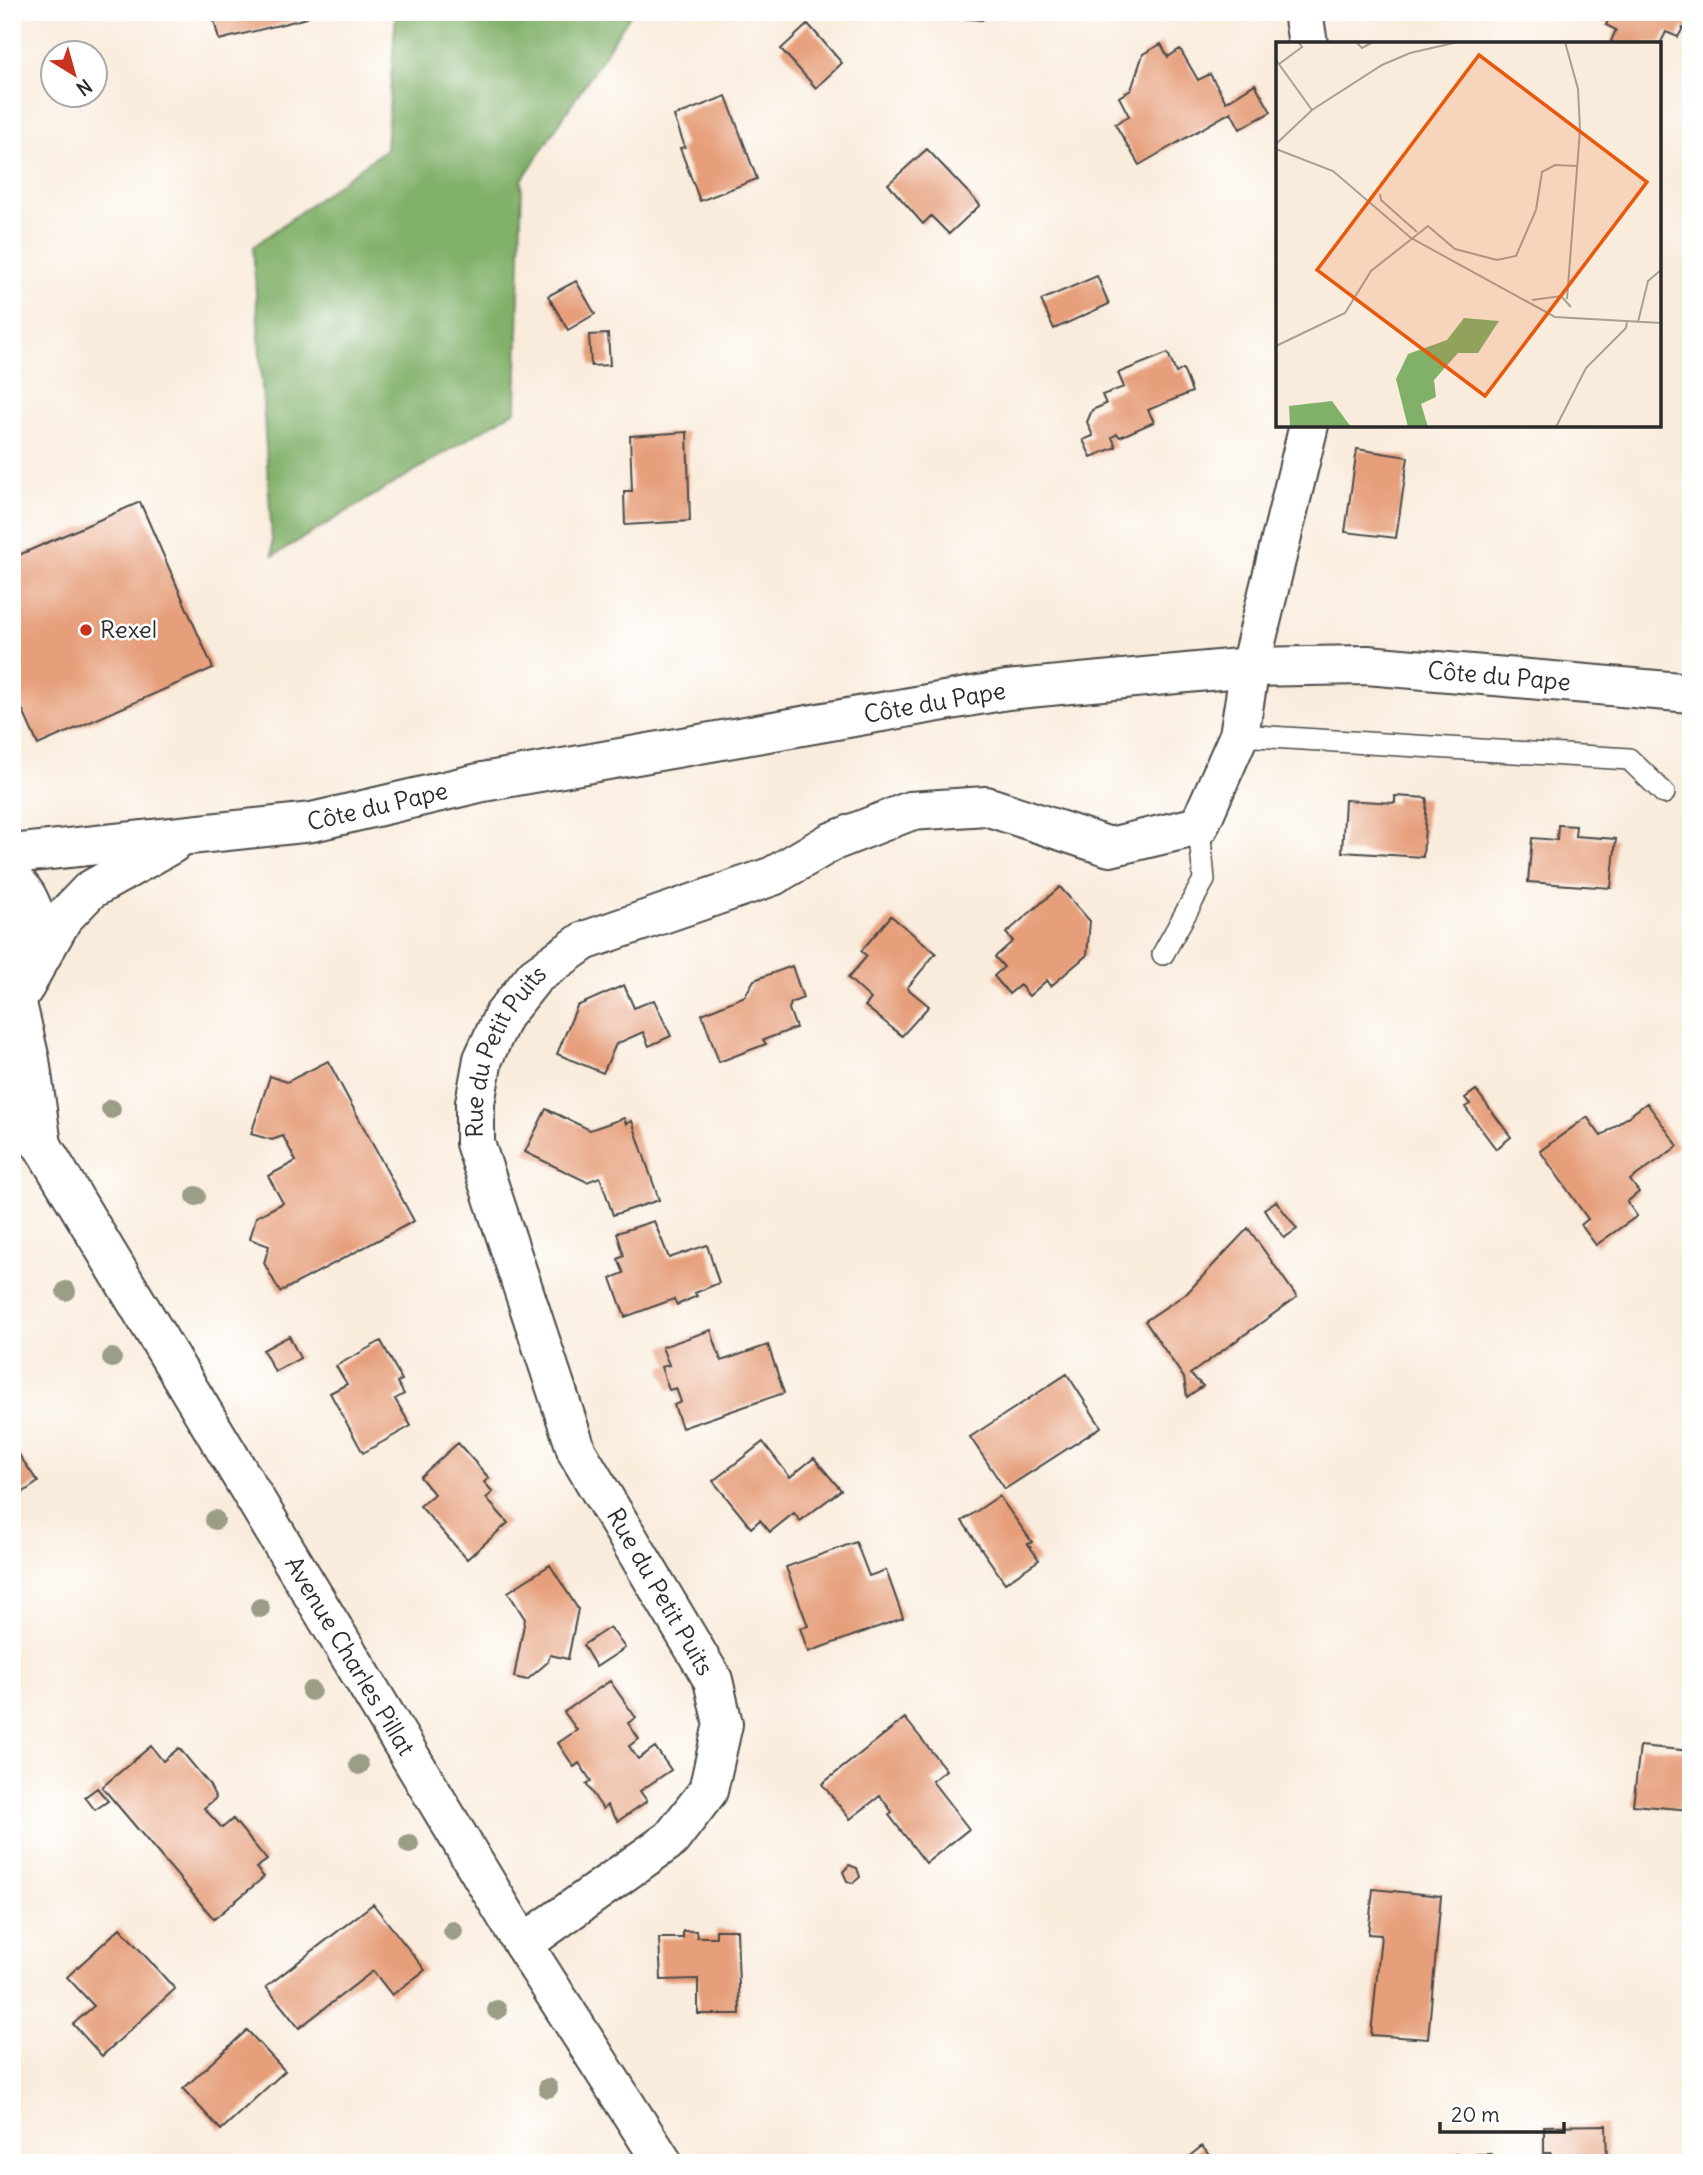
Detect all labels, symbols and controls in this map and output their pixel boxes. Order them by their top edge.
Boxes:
north arrow [38,38,108,108]
inset map [1276,42,1661,427]
text: N [72,74,97,101]
place label: Rexel [100,614,157,644]
marker: Rexel [78,622,94,638]
street label: Côte du Pape [1426,654,1572,697]
street label: Côte du Pape [861,675,1008,729]
street label: Côte du Pape [304,775,451,837]
street label: Rue du Petit Puits [458,957,551,1138]
street label: Rue du Petit Puits [601,1503,721,1680]
street label: Avenue Charles Pillat [279,1551,422,1760]
scale bar [1440,2091,1565,2135]
text: 20 m [1451,2101,1500,2128]

